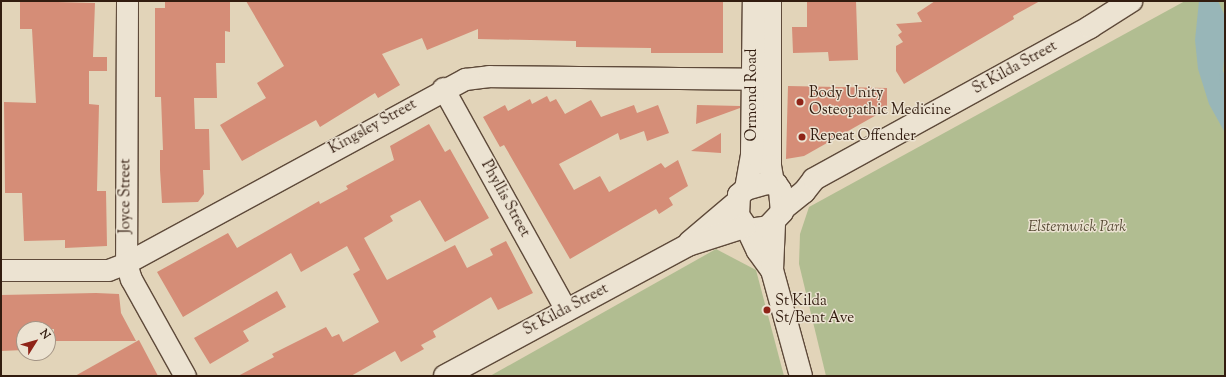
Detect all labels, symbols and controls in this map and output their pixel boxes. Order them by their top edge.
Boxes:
street label: St Kilda Street [970,37,1060,99]
street label: Ormond Road [744,49,762,141]
place label: Body Unity Osteopathic Medicine [809,84,951,119]
street label: Kingsley Street [326,96,420,158]
marker: Body Unity Osteopathic Medicine [794,96,806,108]
place label: Repeat Offender [810,128,916,146]
marker: Repeat Offender [797,132,807,142]
street label: Phyllis Street [477,157,533,241]
street label: Joyce Street [117,159,135,233]
park label: Elsternwick Park [1028,219,1126,237]
street label: St Kilda Street [520,280,612,340]
place label: St Kilda St/Bent Ave [775,292,854,327]
marker: St Kilda St/Bent Ave [762,305,772,315]
north arrow [16,321,56,361]
text: N [36,326,54,343]

